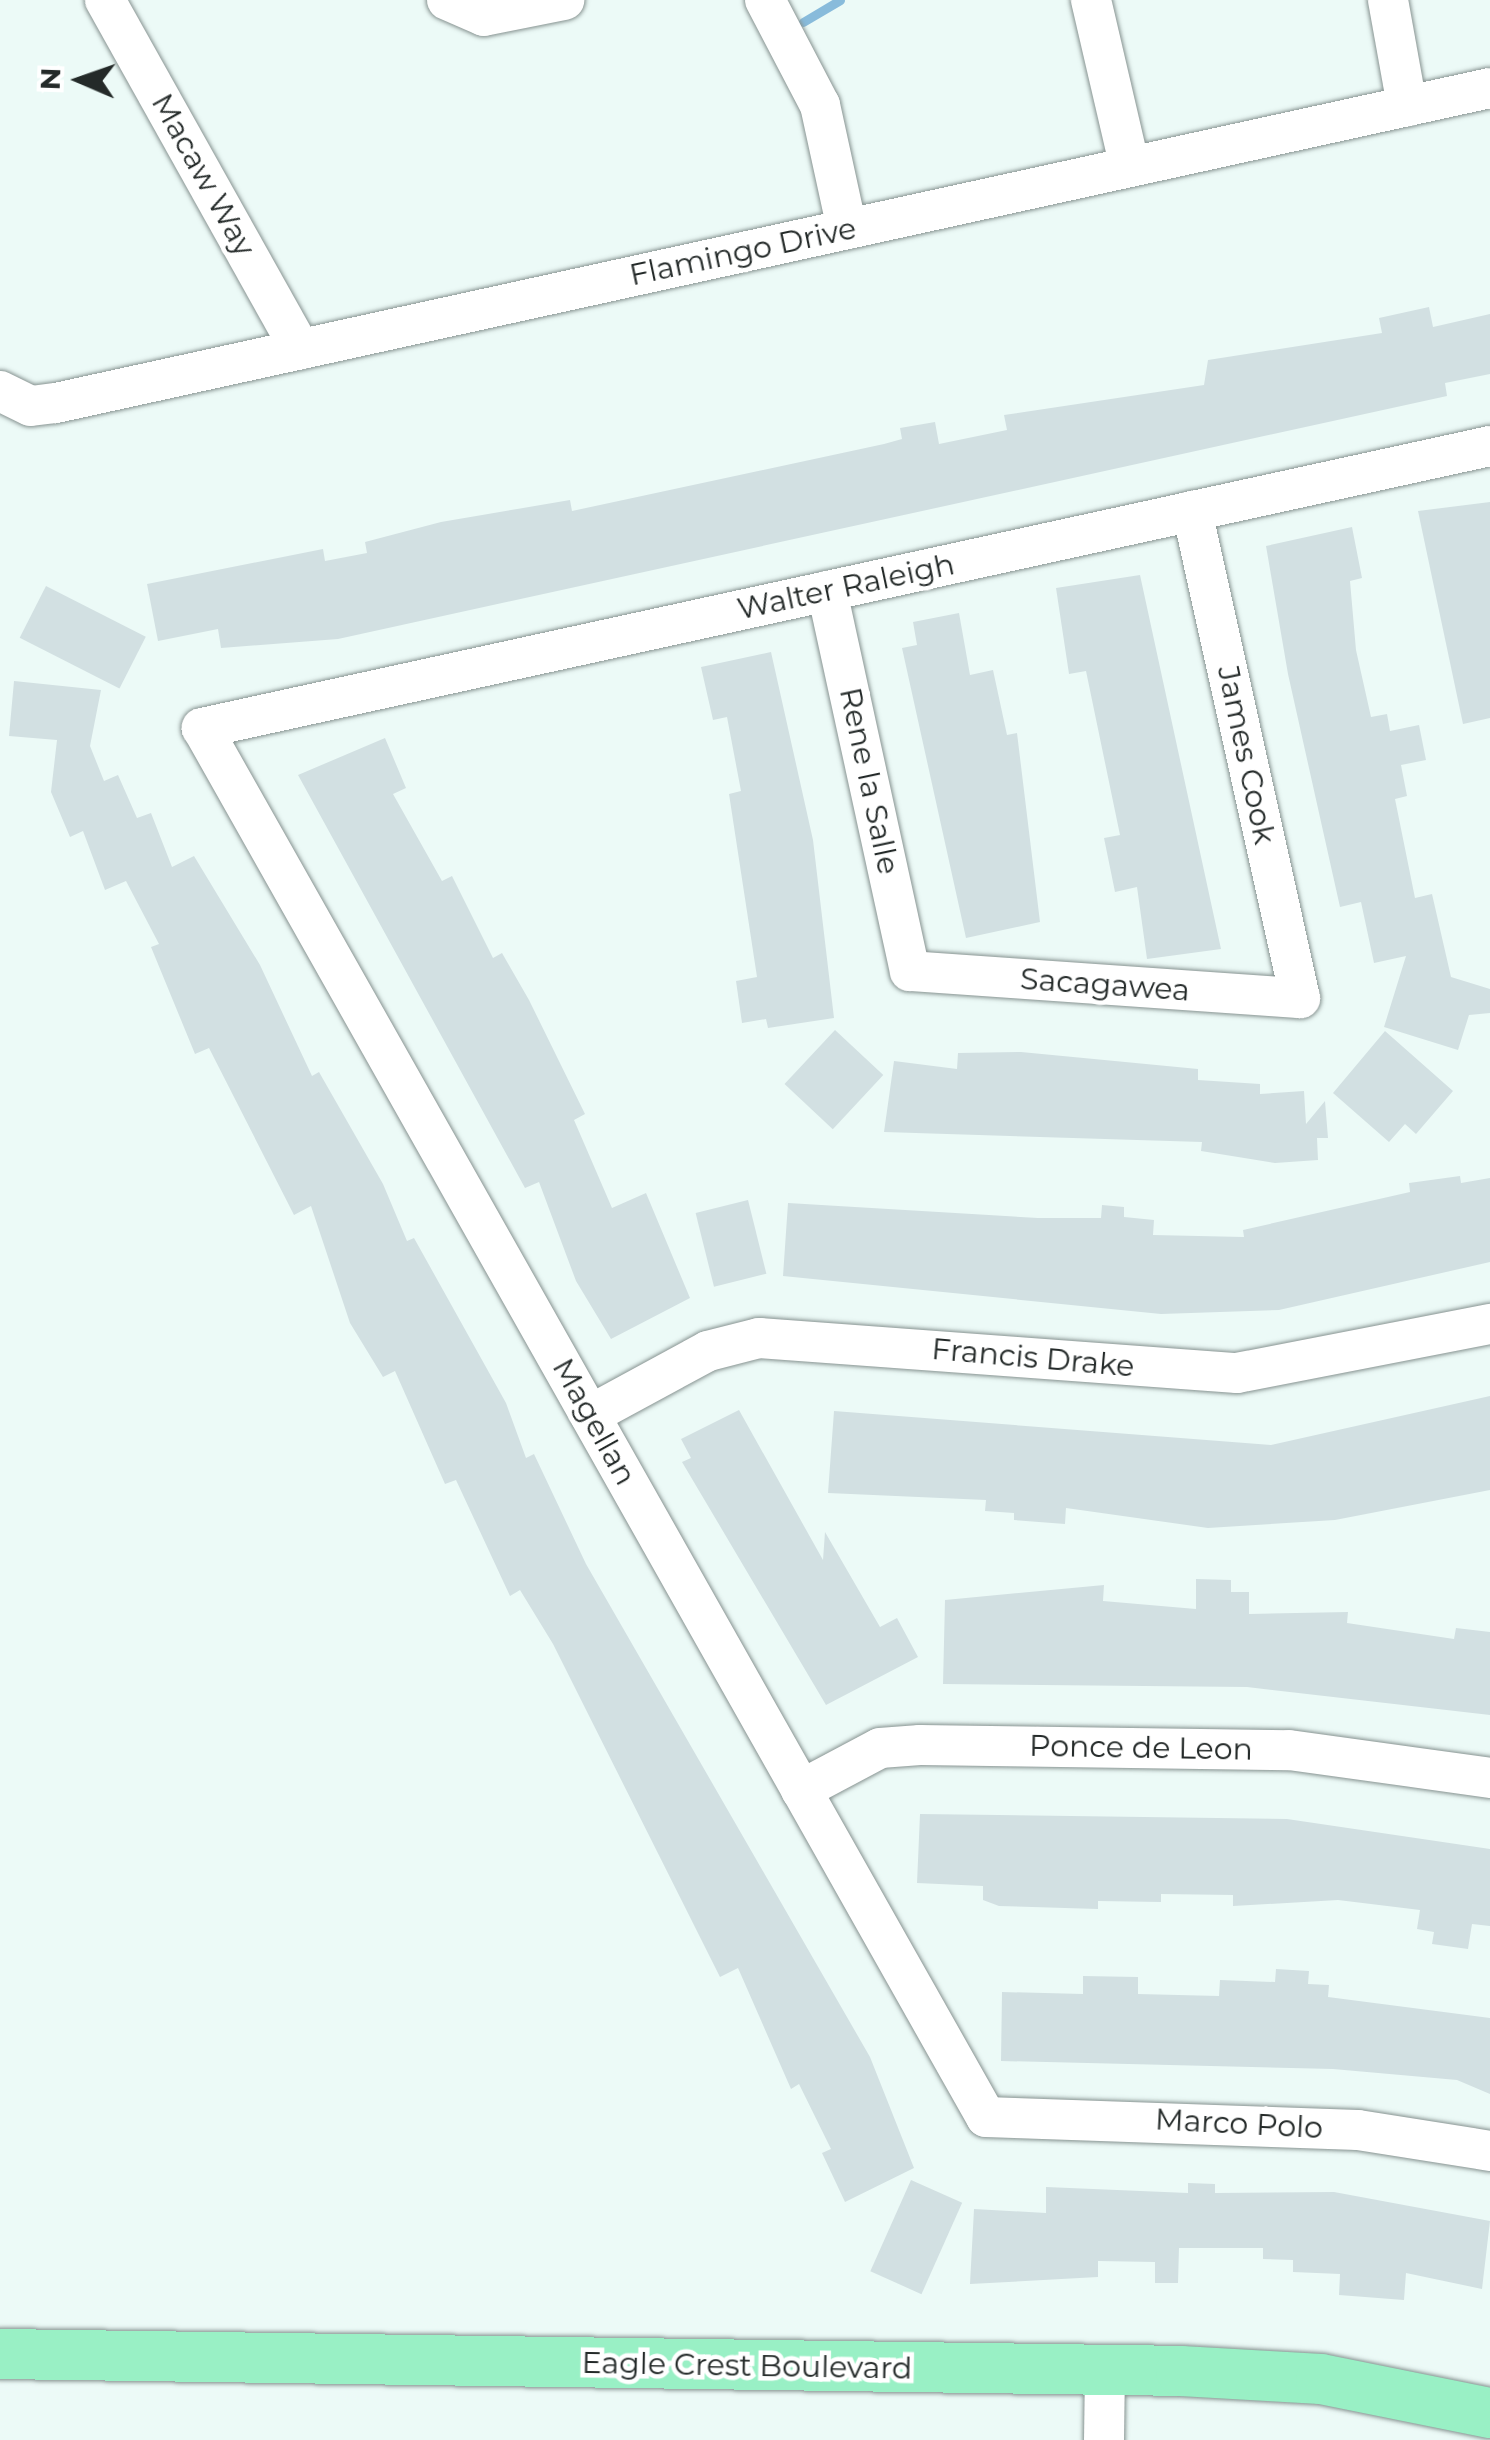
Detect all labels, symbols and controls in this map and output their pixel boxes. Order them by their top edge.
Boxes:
north arrow [30,30,130,130]
text: N [33,67,67,91]
street label: Macaw Way [144,88,262,262]
street label: Flamingo Drive [626,210,860,294]
street label: Walter Raleigh [734,546,958,628]
street label: James Cook [1210,663,1282,847]
street label: Rene la Salle [832,684,906,878]
street label: Sacagawea [1019,961,1191,1009]
street label: Francis Drake [930,1331,1136,1385]
street label: Magellan [545,1352,643,1492]
street label: Ponce de Leon [1029,1728,1253,1768]
street label: Marco Polo [1154,2102,1324,2146]
street label: Eagle Crest Boulevard [581,2345,913,2387]

